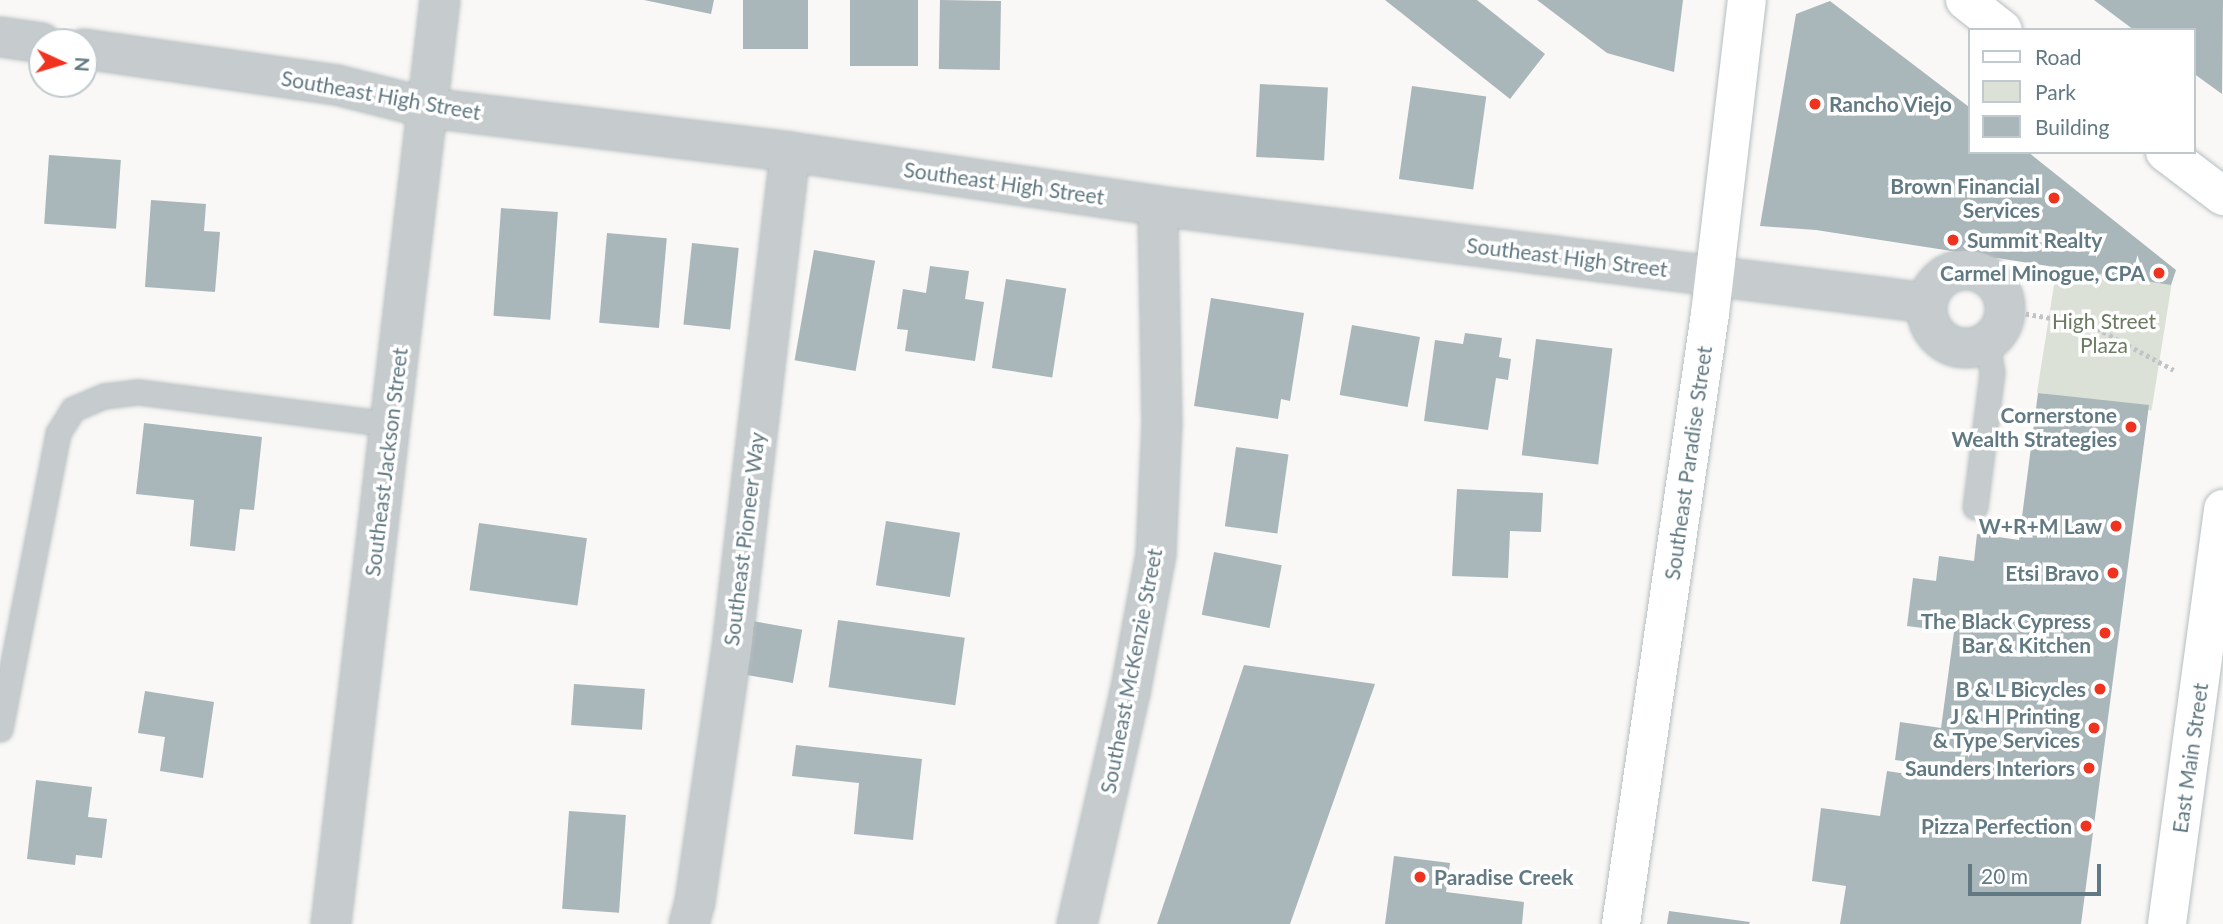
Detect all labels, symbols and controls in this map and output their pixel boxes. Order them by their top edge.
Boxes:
north arrow [28,28,98,98]
legend [1968,28,2195,154]
text: Road [2035,44,2082,69]
text: N [70,56,94,72]
street label: Southeast High Street [279,65,483,125]
text: Park [2035,79,2076,104]
place label: Rancho Viejo [1829,91,1953,117]
marker: Rancho Viejo [1807,96,1823,112]
text: Building [2035,114,2110,139]
street label: Southeast High Street [902,156,1106,210]
place label: Brown Financial Services [1890,173,2040,223]
marker: Brown Financial Services [2046,190,2062,206]
place label: Summit Realty [1967,227,2102,253]
street label: Southeast High Street [1465,232,1669,282]
marker: Summit Realty [1945,232,1961,248]
place label: Carmel Minogue, CPA [1940,260,2145,286]
marker: Carmel Minogue, CPA [2151,265,2167,281]
park label: High Street Plaza [2052,308,2156,358]
street label: Southeast Paradise Street [1659,344,1717,582]
street label: Southeast Jackson Street [359,346,413,578]
place label: Cornerstone Wealth Strategies [1951,402,2117,452]
marker: Cornerstone Wealth Strategies [2123,419,2139,435]
street label: Southeast Pioneer Way [718,430,770,648]
place label: W+R+M Law [1979,513,2102,539]
marker: W+R+M Law [2108,518,2124,534]
street label: Southeast McKenzie Street [1095,546,1167,796]
place label: Etsi Bravo [2005,560,2099,586]
marker: Etsi Bravo [2105,565,2121,581]
place label: The Black Cypress Bar & Kitchen [1921,608,2091,658]
marker: The Black Cypress Bar & Kitchen [2097,625,2113,641]
place label: B & L Bicycles [1955,676,2086,702]
marker: B & L Bicycles [2092,681,2108,697]
street label: East Main Street [2167,681,2213,835]
place label: J & H Printing & Type Services [1932,703,2080,753]
marker: J & H Printing & Type Services [2086,720,2102,736]
place label: Saunders Interiors [1905,755,2075,781]
marker: Saunders Interiors [2081,760,2097,776]
place label: Pizza Perfection [1921,813,2072,839]
marker: Pizza Perfection [2078,818,2094,834]
scale bar [1971,850,2104,894]
text: 20 m [1981,863,2028,888]
place label: Paradise Creek [1434,864,1574,890]
marker: Paradise Creek [1412,869,1428,885]

